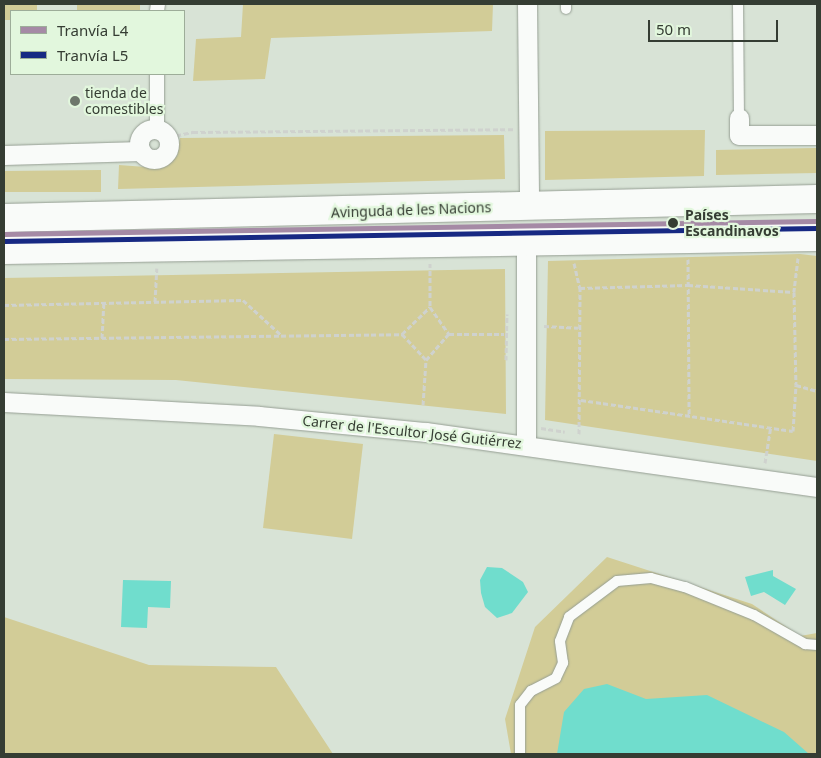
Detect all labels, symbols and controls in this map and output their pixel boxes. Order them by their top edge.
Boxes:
legend [10,10,185,75]
scale bar [651,10,781,42]
text: 50 m [656,19,691,39]
text: Tranvía L4 [57,20,128,40]
text: Tranvía L5 [57,45,128,65]
place label: tienda de comestibles [85,85,163,118]
marker: tienda de comestibles [69,95,81,107]
street label: Avinguda de les Nacions [331,199,491,221]
place label: Países Escandinavos [685,207,779,240]
marker: Países Escandinavos [665,215,681,231]
street label: Carrer de l'Escultor José Gutiérrez [302,412,522,452]

